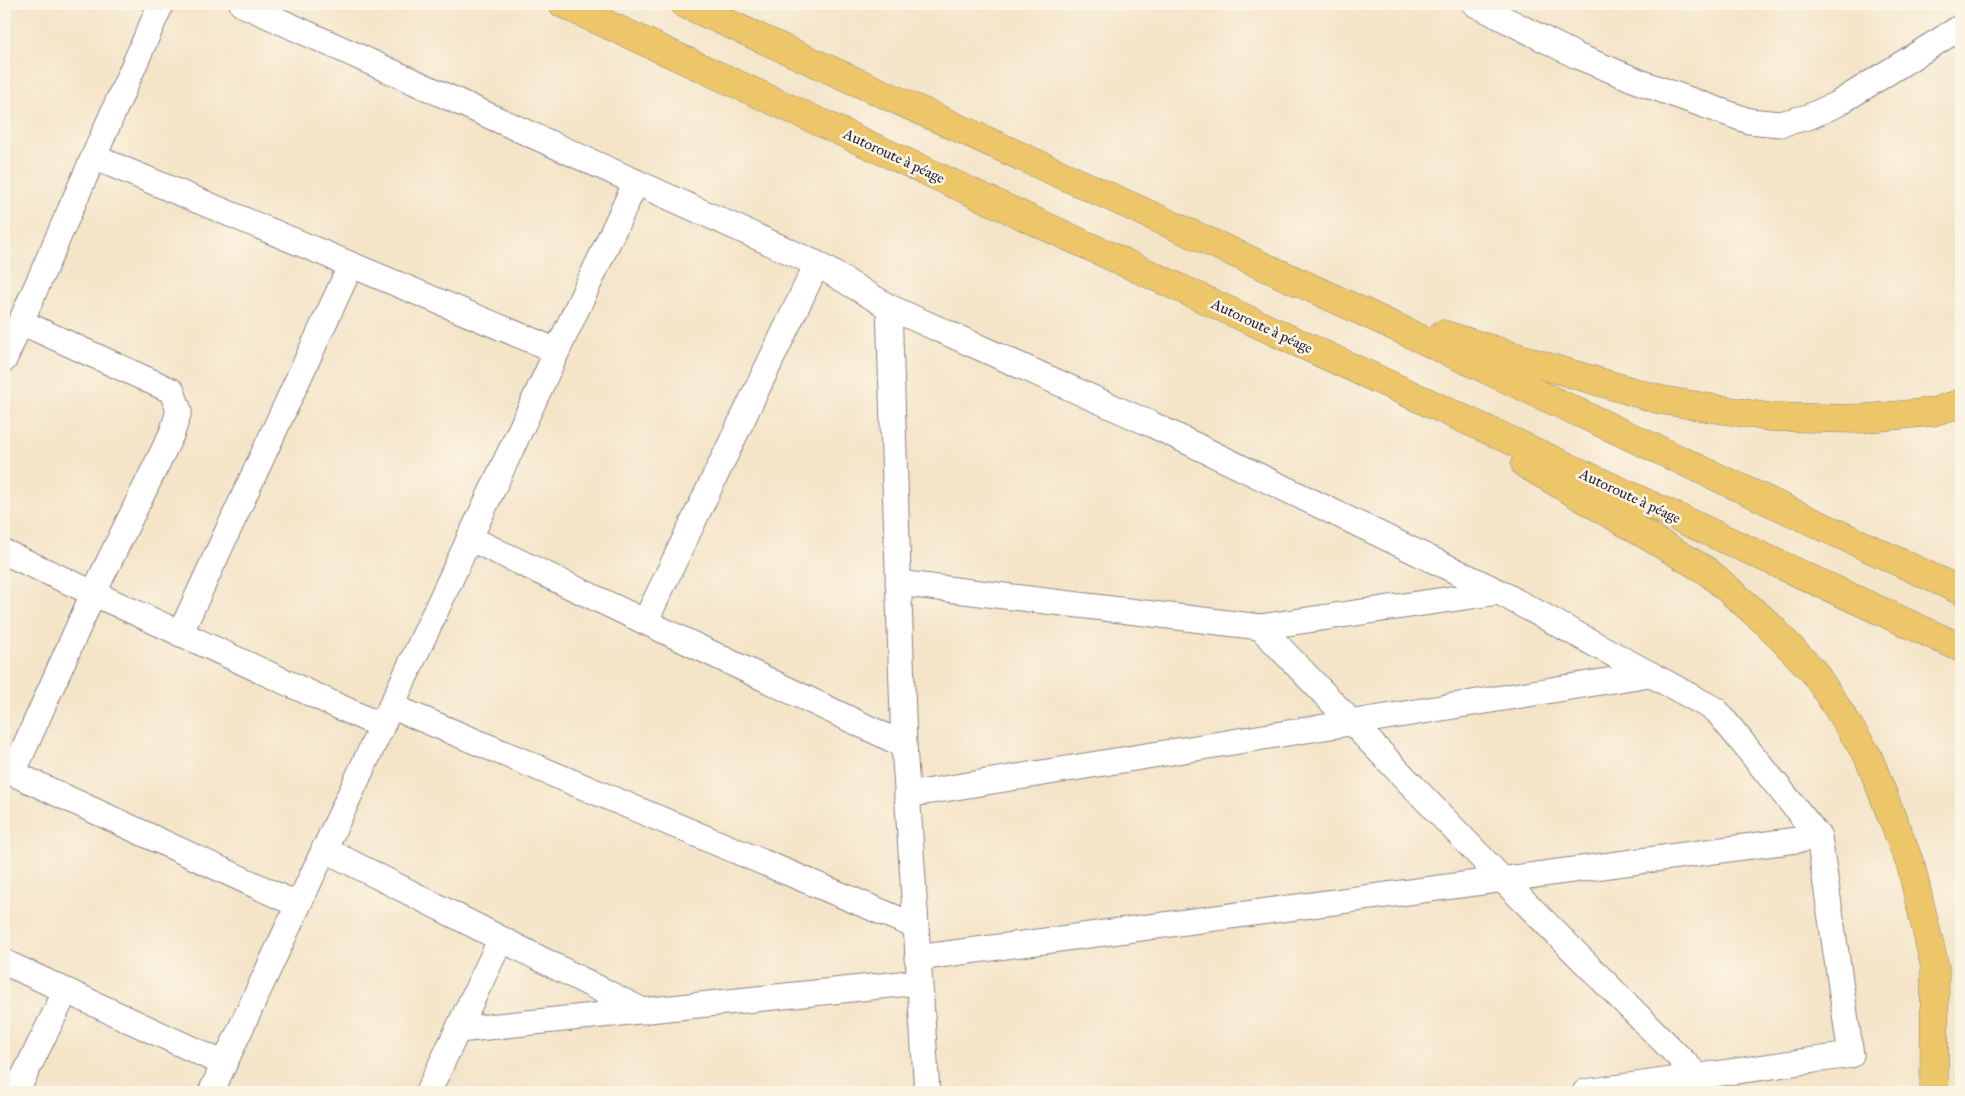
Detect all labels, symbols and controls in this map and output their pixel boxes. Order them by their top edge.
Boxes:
street label: Autoroute à péage [840,124,948,187]
street label: Autoroute à péage [1208,294,1316,357]
street label: Autoroute à péage [1576,464,1684,527]

